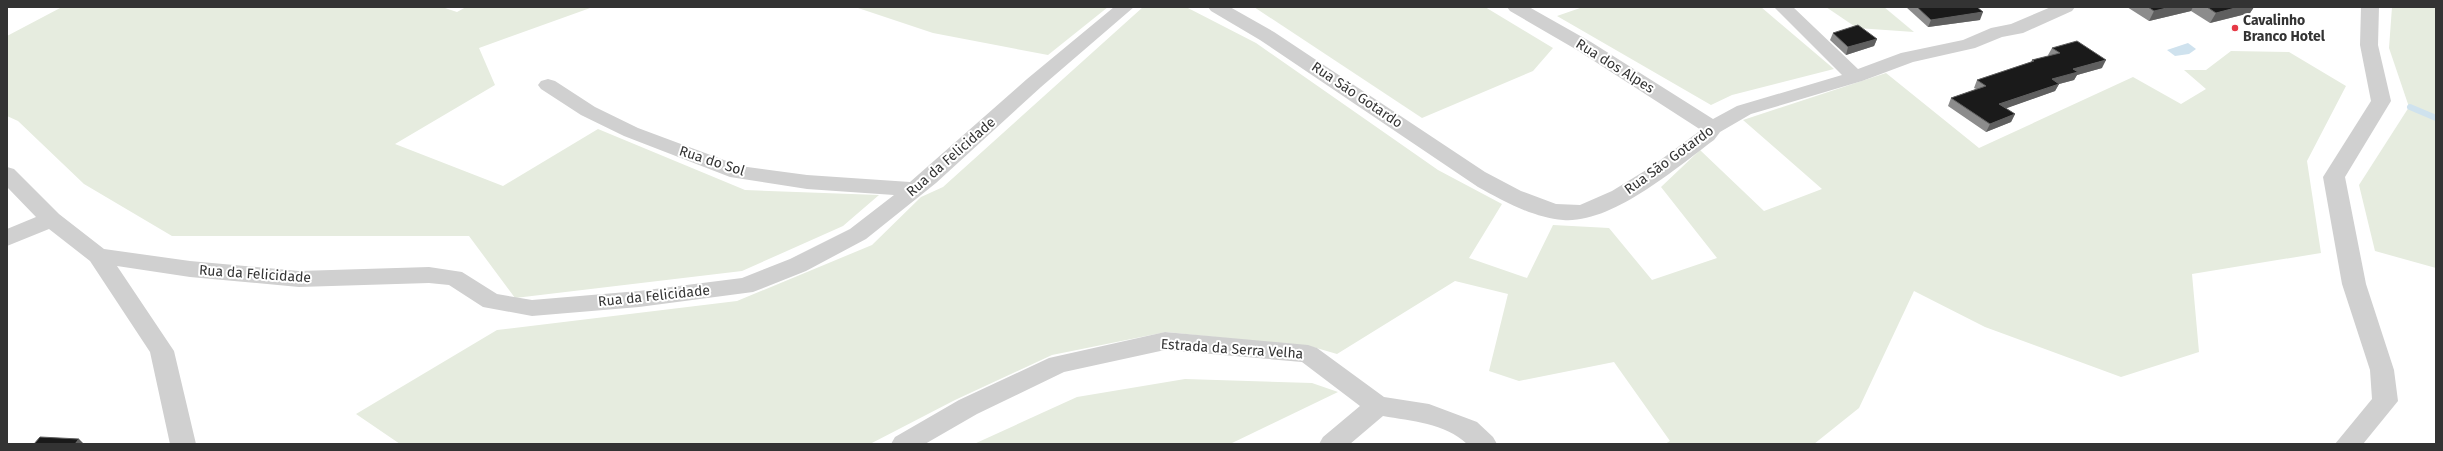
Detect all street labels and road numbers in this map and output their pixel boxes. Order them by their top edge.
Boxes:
street label: Rua dos Alpes [1573,35,1658,97]
street label: Rua São Gotardo [1308,58,1406,132]
street label: Rua da Felicidade [903,114,999,200]
street label: Rua São Gotardo [1621,122,1717,198]
street label: Rua do Sol [677,142,747,180]
street label: Rua da Felicidade [198,262,312,286]
street label: Rua da Felicidade [597,282,711,310]
street label: Estrada da Serra Velha [1160,336,1304,362]

